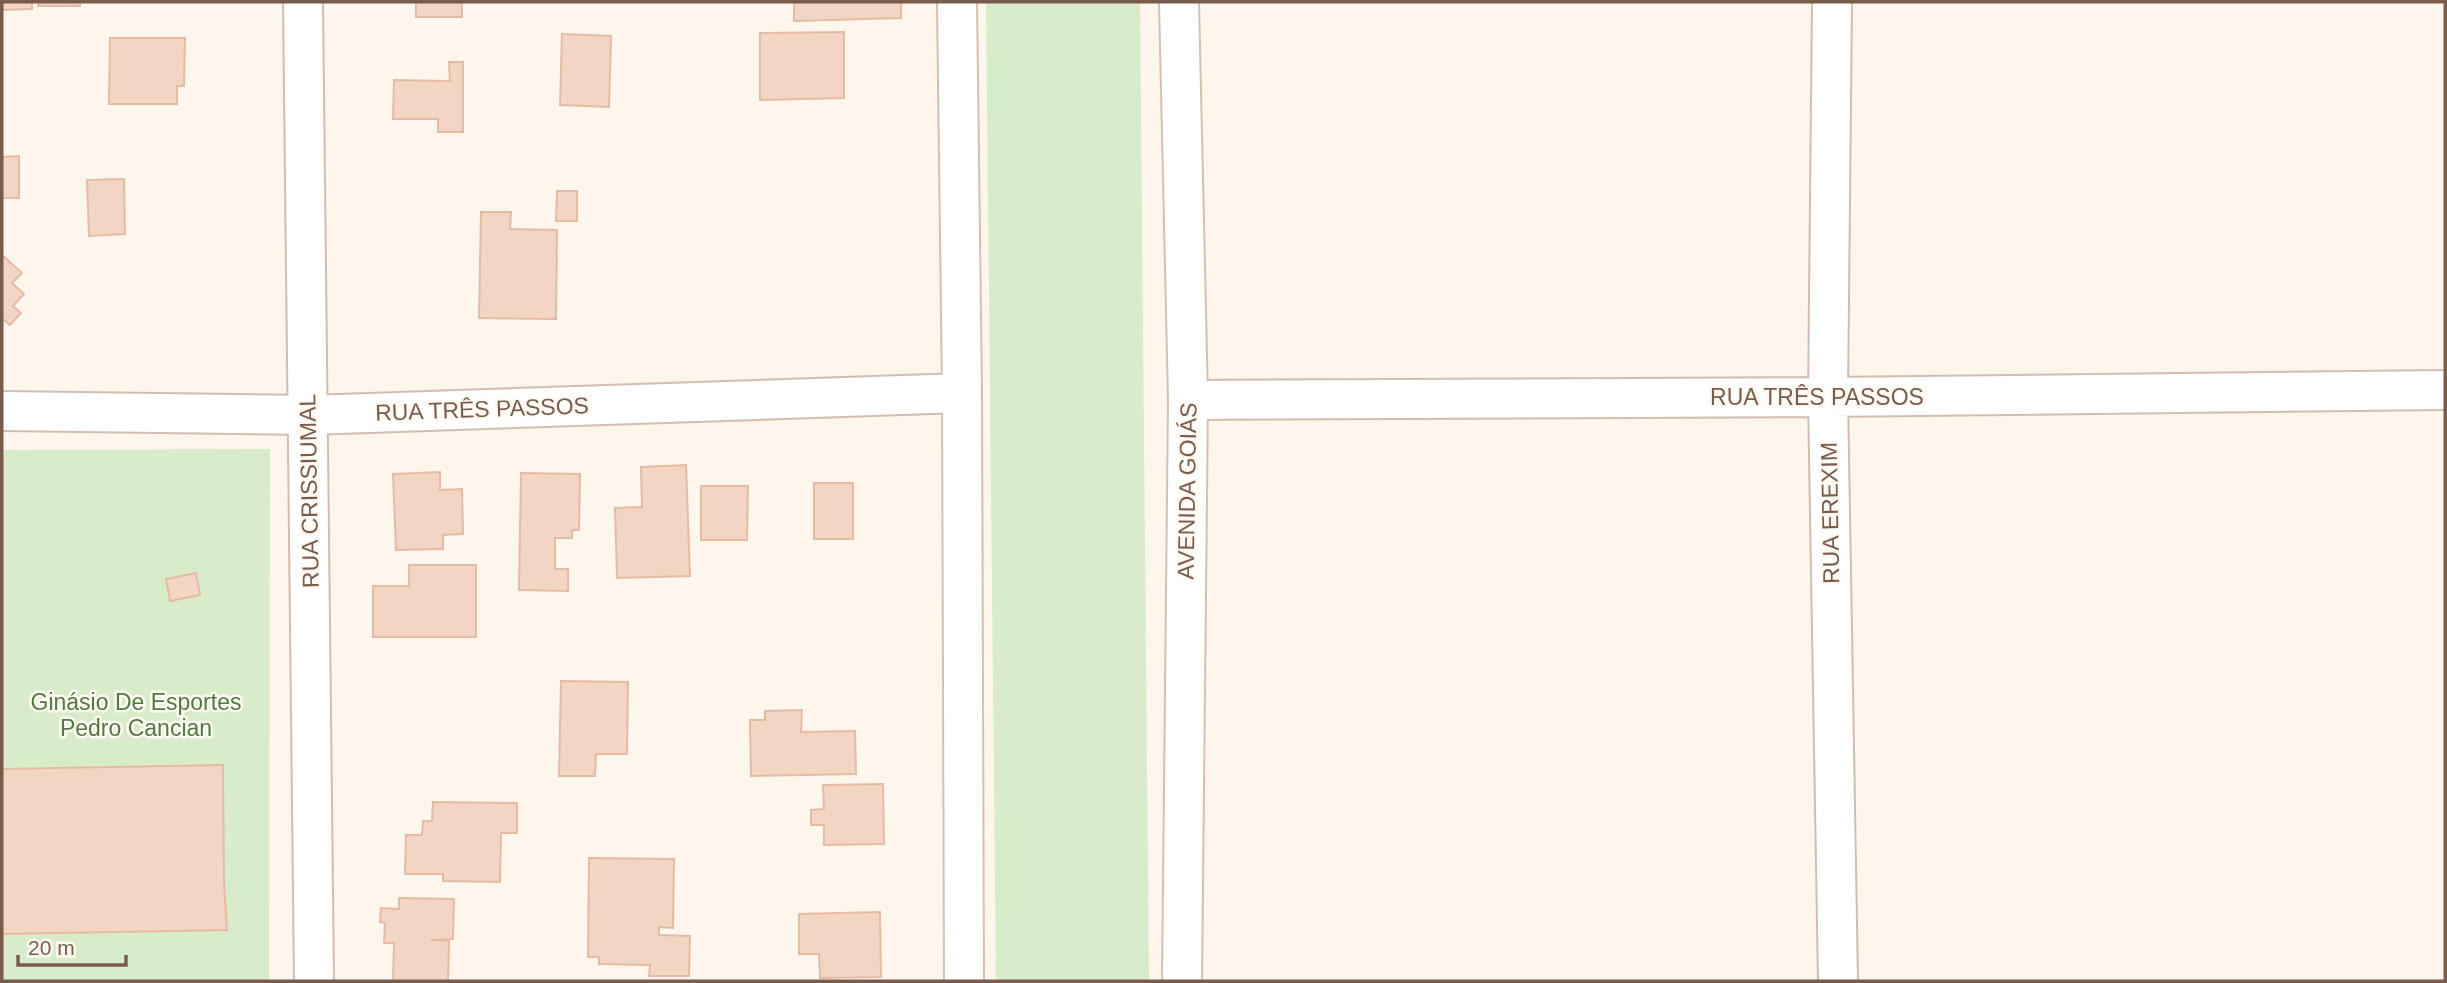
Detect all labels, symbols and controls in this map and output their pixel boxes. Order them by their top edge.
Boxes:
street label: RUA TRÊS PASSOS [1710,384,1924,410]
street label: RUA TRÊS PASSOS [375,392,589,426]
street label: RUA CRISSIUMAL [294,393,324,588]
street label: AVENIDA GOIÁS [1172,402,1202,580]
street label: RUA EREXIM [1816,442,1844,584]
park label: Ginásio De Esportes Pedro Cancian [31,689,241,741]
scale bar [18,923,126,967]
text: 20 m [28,936,75,959]

